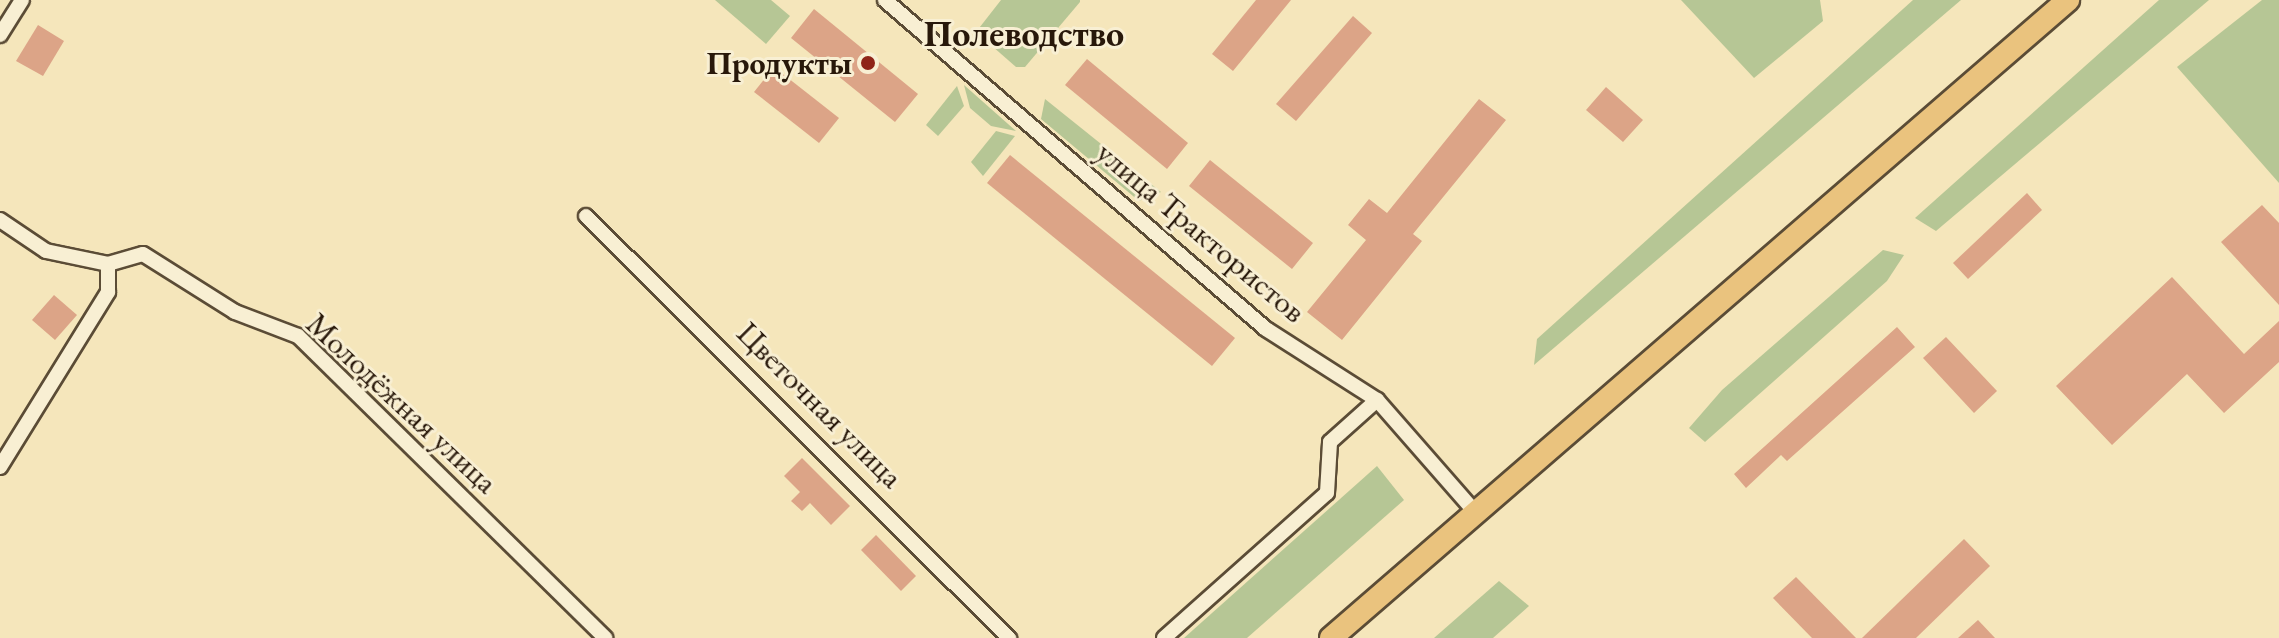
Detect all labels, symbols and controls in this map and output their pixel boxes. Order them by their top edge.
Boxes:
district label: Полеводство [924,12,1124,56]
place label: Продукты [707,44,852,82]
marker: Продукты [859,54,877,72]
street label: улица Трактористов [1089,133,1313,331]
street label: Молодёжная улица [298,305,506,501]
street label: Цветочная улица [729,314,911,496]

